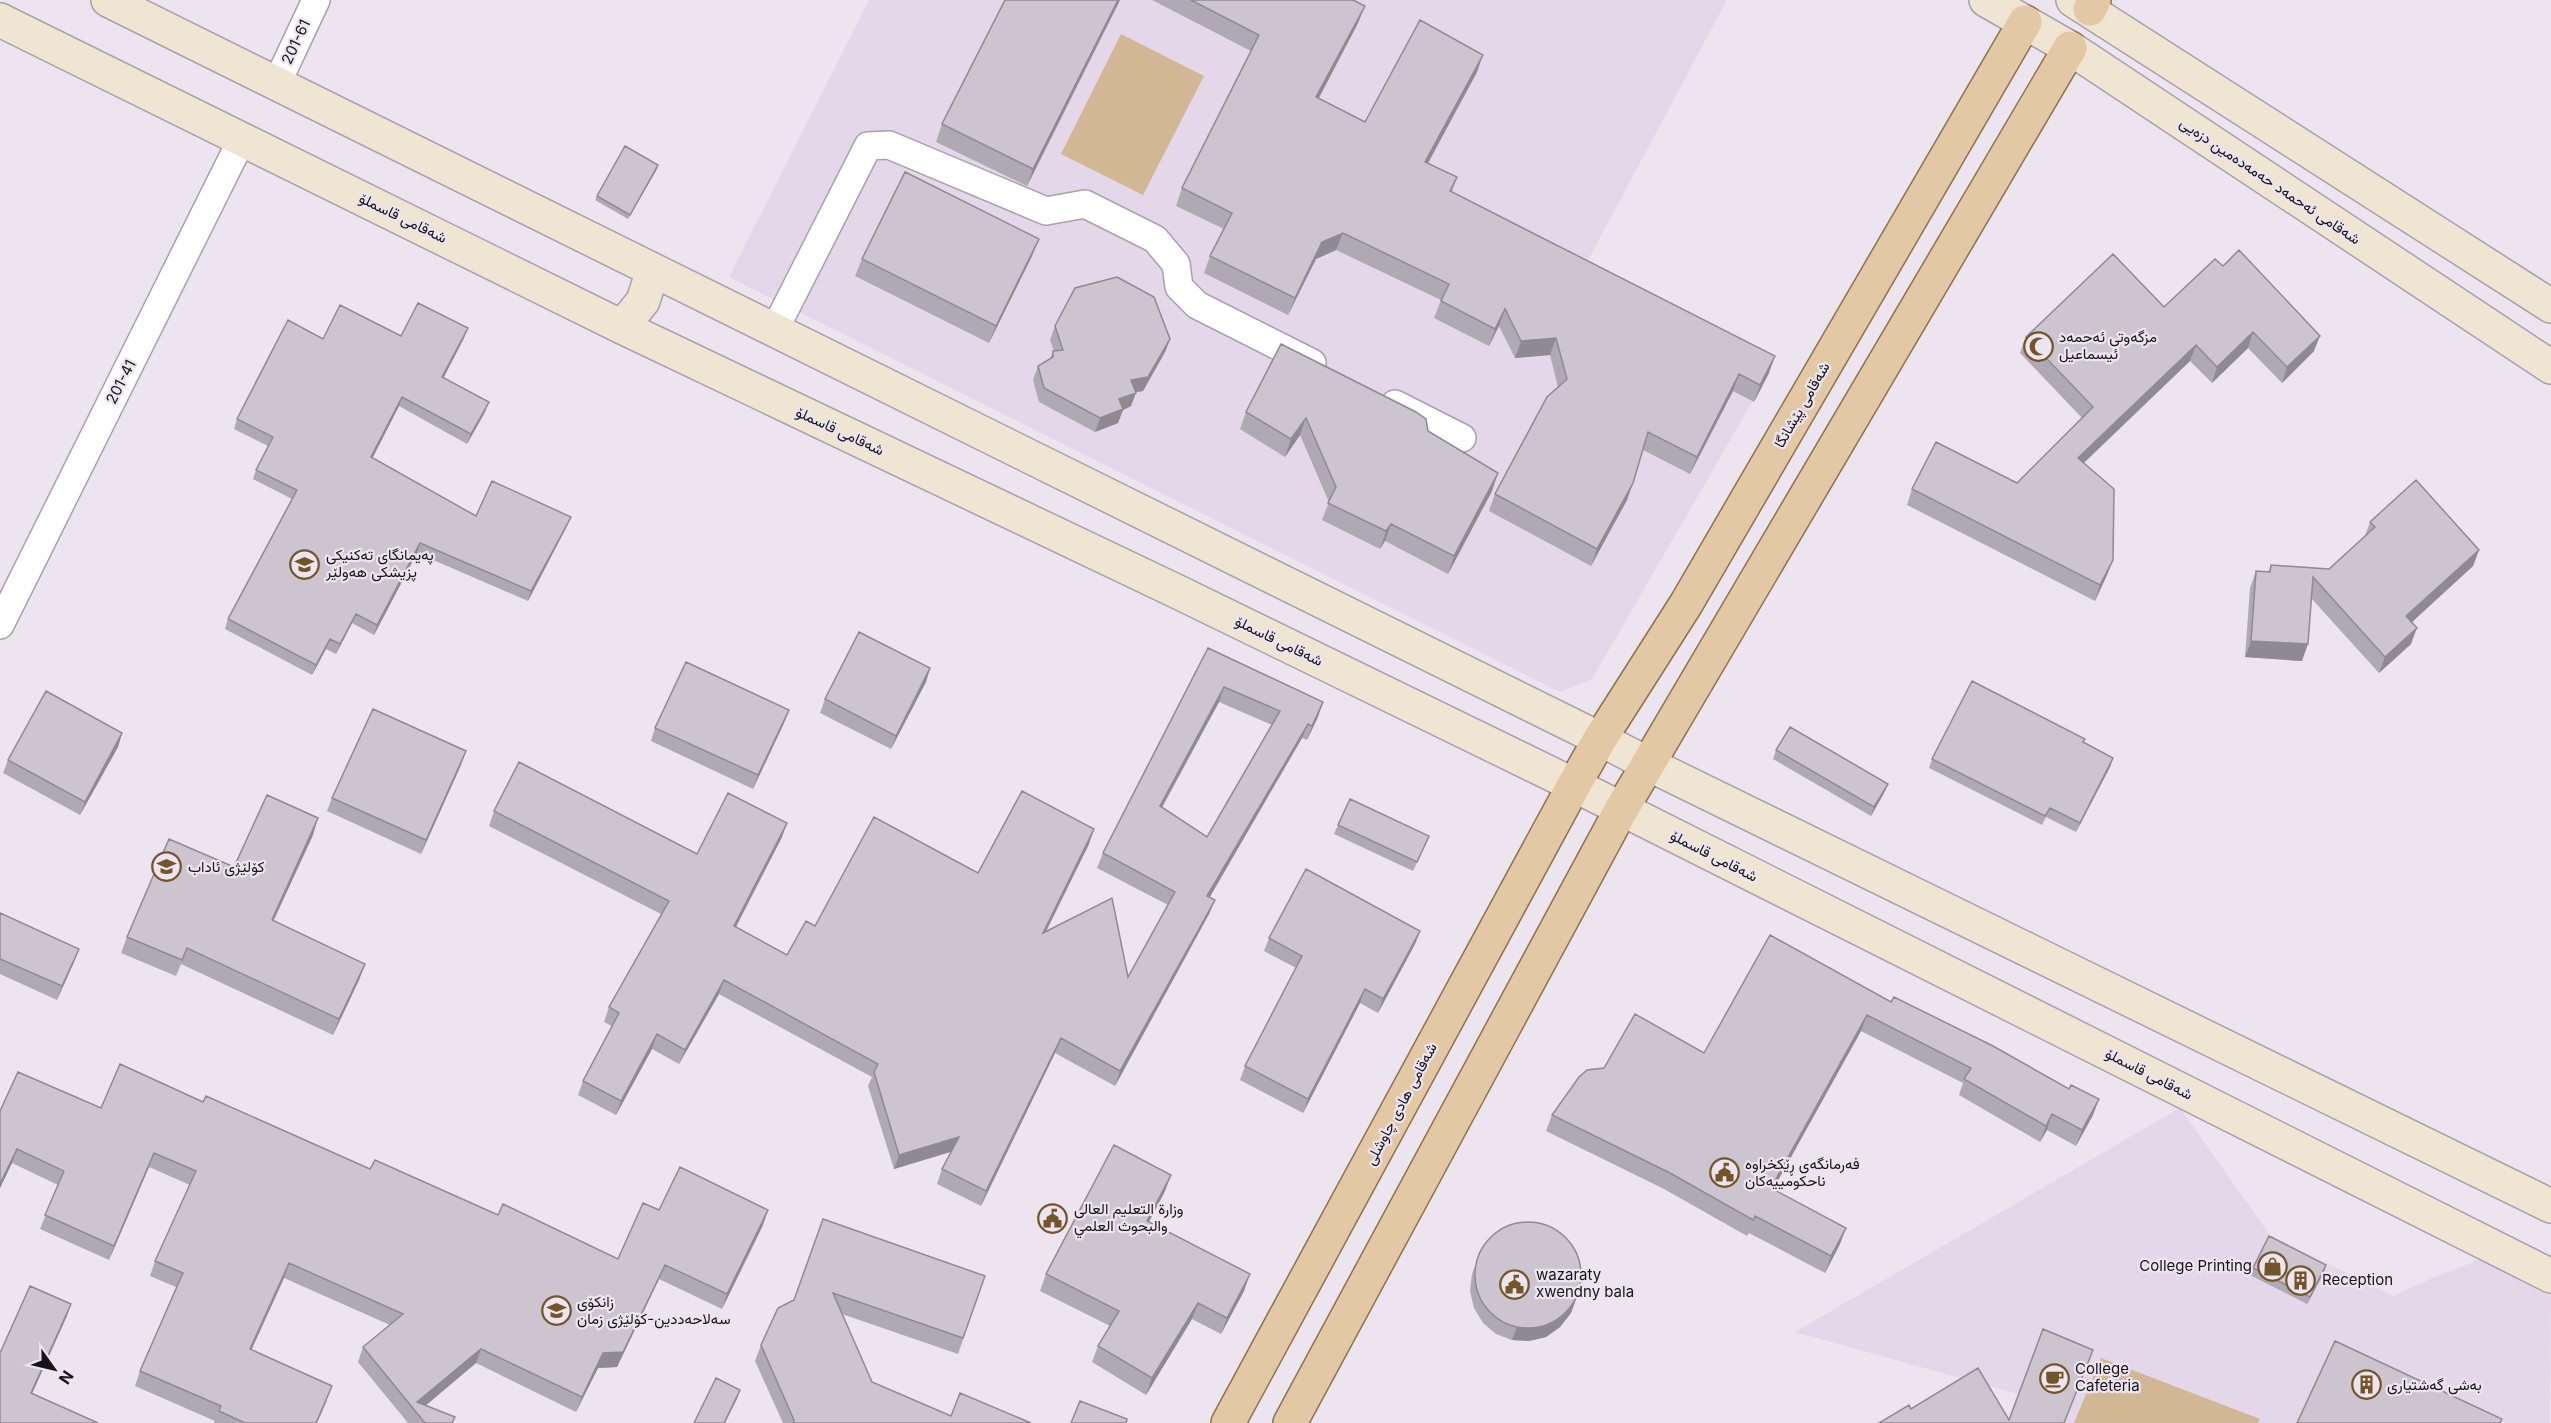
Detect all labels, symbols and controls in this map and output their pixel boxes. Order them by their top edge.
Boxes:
street label: 201-61 [277,16,314,67]
street label: شەقامی ئەحمەد حەمەدەمین دزەیی [2176,113,2365,249]
street label: شەقامی قاسملۆ [356,188,450,248]
place label: مزگەوتی ئەحمەد ئیسماعیل [2059,327,2157,363]
mosque icon: مزگەوتی ئەحمەد ئیسماعیل [2022,330,2054,362]
street label: 201-41 [101,356,140,407]
street label: شەقامی پێشانگا [1769,358,1835,451]
street label: شەقامی قاسملۆ [793,402,888,460]
place label: پەیمانگای تەکنیکی پزیشکی هەولێر [325,545,434,582]
school or university icon: پەیمانگای تەکنیکی پزیشکی هەولێر [289,548,321,580]
street label: شەقامی قاسملۆ [1232,611,1326,671]
street label: شەقامی قاسملۆ [1667,825,1761,887]
school or university icon: کۆلێژی ئاداب [151,851,183,883]
place label: کۆلێژی ئاداب [188,857,265,877]
street label: شەقامی هادی چاوشلی [1360,1039,1442,1169]
street label: شەقامی قاسملۆ [2102,1043,2196,1105]
place label: فەرمانگەی ڕێکخراوە ناحکومییەکان [1745,1154,1860,1190]
public building icon: فەرمانگەی ڕێکخراوە ناحکومییەکان [1708,1157,1740,1189]
place label: وزارة التعليم العالى والبحوث العلمي [1074,1199,1183,1239]
public building icon: وزارة التعليم العالى والبحوث العلمي [1037,1202,1069,1234]
shop icon: College Printing [2257,1250,2289,1282]
place label: College Printing [2139,1256,2252,1275]
building icon: Reception [2285,1264,2317,1296]
place label: wazaraty xwendny bala [1536,1265,1634,1301]
public building icon: wazaraty xwendny bala [1499,1268,1531,1300]
place label: Reception [2322,1270,2393,1289]
place label: زانکۆی سەلاحەددین-کۆلێژی زمان [577,1292,731,1329]
school or university icon: زانکۆی سەلاحەددین-کۆلێژی زمان [540,1295,572,1327]
north arrow [24,1339,84,1399]
place label: College Cafeteria [2075,1359,2140,1395]
cafe icon: College Cafeteria [2038,1362,2070,1394]
text: N [55,1367,78,1388]
building icon: بەشی گەشتیاری [2350,1369,2382,1401]
place label: بەشی گەشتیاری [2387,1375,2482,1395]

